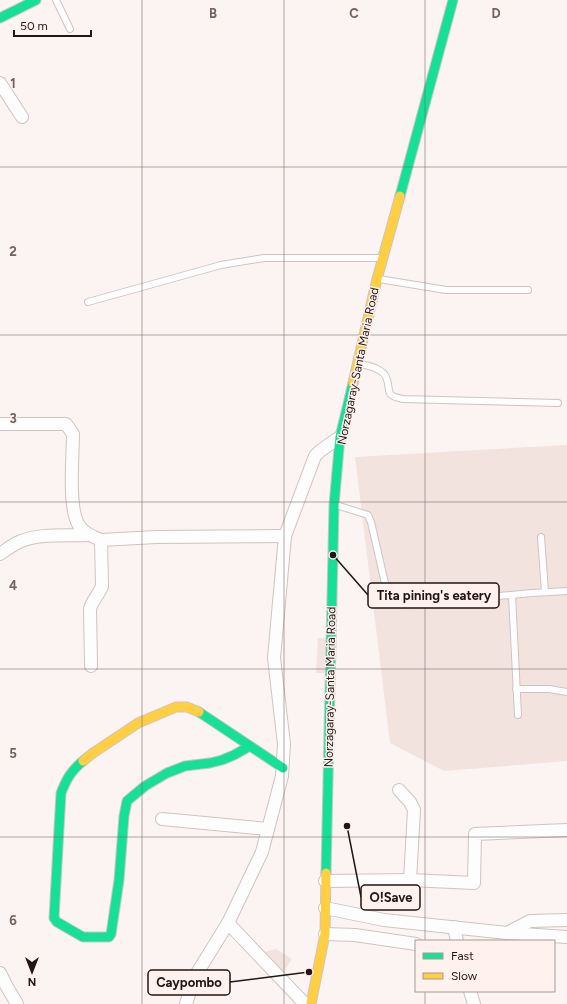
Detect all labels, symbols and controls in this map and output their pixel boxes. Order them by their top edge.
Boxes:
text: B [209,6,217,21]
text: C [349,6,359,21]
text: D [491,6,501,21]
scale bar [14,12,91,38]
text: 50 m [20,19,48,33]
text: 1 [10,76,16,91]
text: 2 [9,244,17,259]
street label: Norzagaray-Santa Maria Road [334,286,382,446]
text: 3 [9,411,17,426]
text: 4 [9,578,17,593]
callout: Tita pining's eatery [368,583,499,608]
text: Tita pining's eatery [377,588,492,603]
street label: Norzagaray-Santa Maria Road [322,607,338,767]
text: 5 [9,746,17,761]
callout: O!Save [361,885,420,910]
text: O!Save [369,890,413,905]
text: 6 [9,913,17,928]
legend [415,940,555,992]
text: Fast [451,949,474,963]
north arrow [12,952,52,992]
text: Slow [451,969,478,983]
callout: Caypombo [148,970,230,995]
text: N [28,975,36,988]
text: Caypombo [156,975,222,990]

